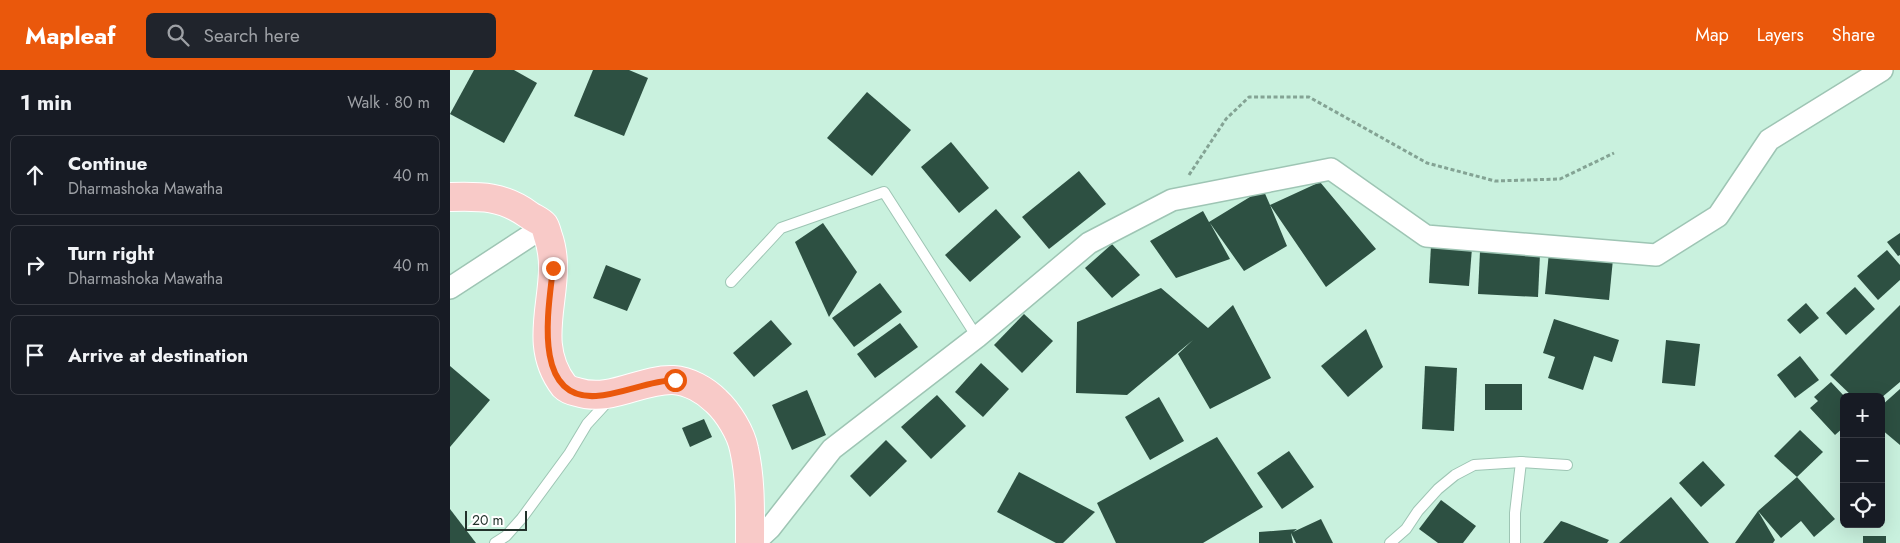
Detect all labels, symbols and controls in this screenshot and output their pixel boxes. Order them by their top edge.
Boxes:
search box [146,13,496,58]
text: Mapleaf [25,18,116,53]
icon: search [164,21,192,49]
text: Search here [204,22,300,49]
text: Map [1695,22,1729,48]
text: Layers [1757,22,1804,48]
text: Share [1832,22,1875,48]
text: 1 min [20,88,72,118]
text: Walk · 80 m [347,91,430,114]
text: Continue [68,150,147,177]
icon: ahead [21,161,49,189]
text: 40 m [393,164,429,187]
text: Dharmashoka Mawatha [68,177,223,200]
text: Turn right [68,240,154,267]
icon: right [21,251,49,279]
text: 40 m [393,254,429,277]
route end [542,257,565,280]
text: Dharmashoka Mawatha [68,267,223,290]
icon: arrive [21,341,49,369]
text: Arrive at destination [68,342,248,369]
route start [664,369,687,392]
map controls [1840,393,1885,528]
button: + [1840,393,1885,438]
button: − [1840,438,1885,483]
button: locate [1840,483,1885,528]
scale bar [465,508,528,531]
text: 20 m [472,510,504,530]

